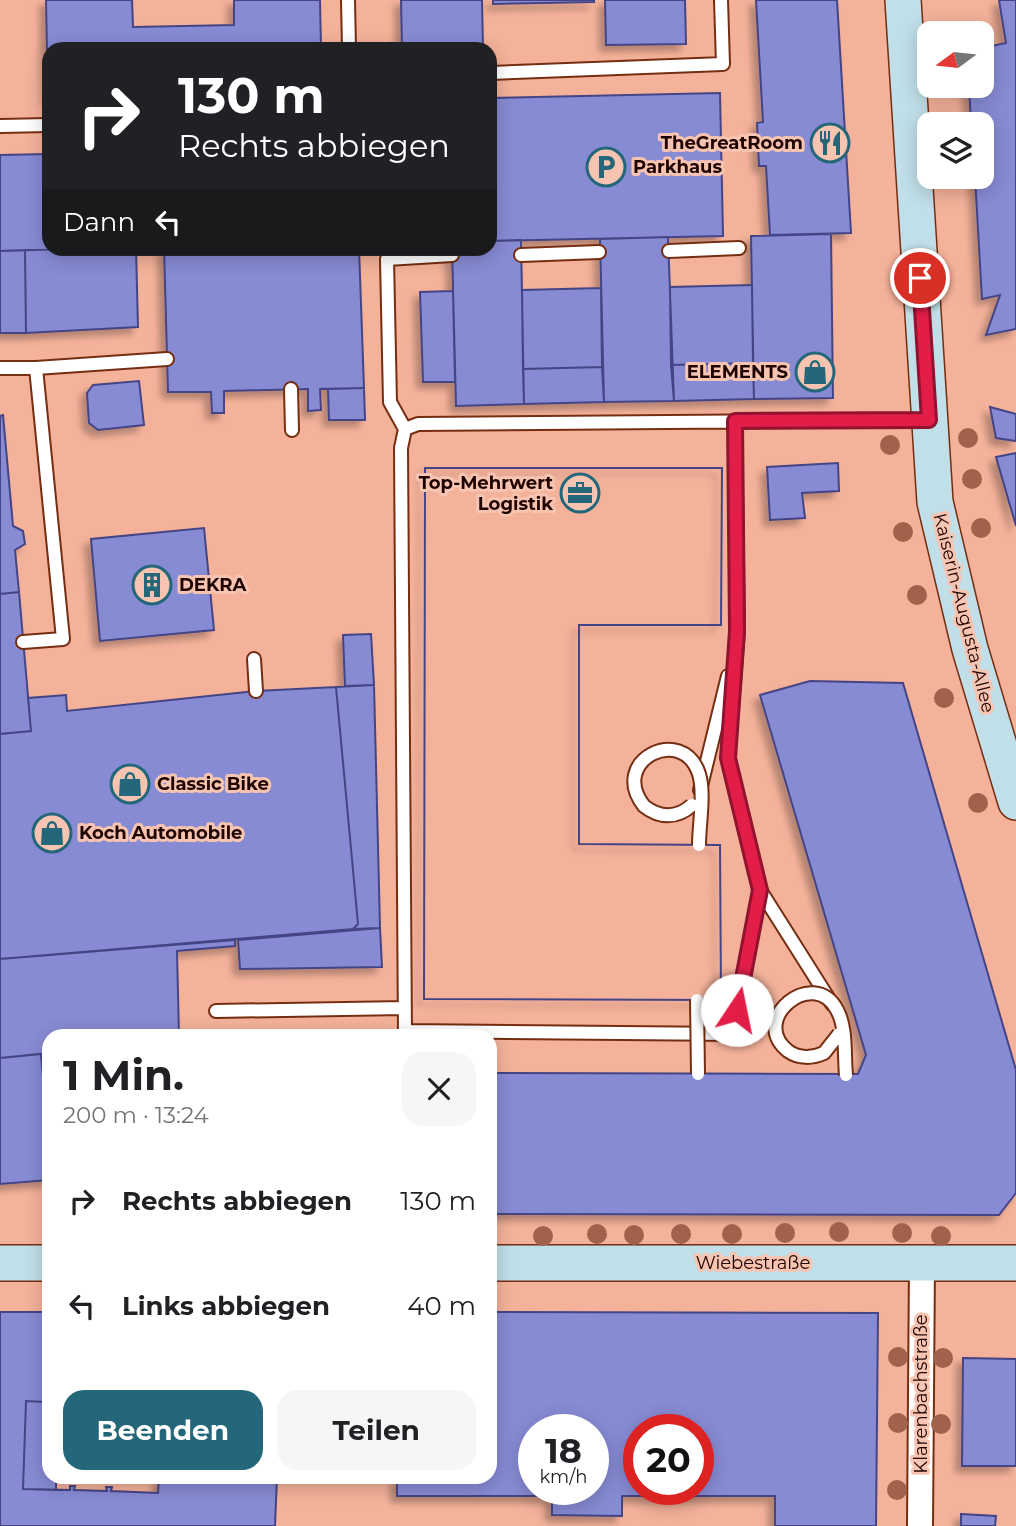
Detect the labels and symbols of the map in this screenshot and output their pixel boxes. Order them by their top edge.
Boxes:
north arrow [917,21,994,98]
restaurant icon: TheGreatRoom [809,122,851,164]
place label: TheGreatRoom [661,132,803,154]
parking icon: Parkhaus [585,146,627,188]
place label: Parkhaus [633,156,722,178]
pin [890,248,950,308]
shop icon: ELEMENTS [794,351,836,393]
place label: ELEMENTS [687,361,788,383]
place label: Top-Mehrwert Logistik [419,472,553,515]
office icon: Top-Mehrwert Logistik [559,472,601,514]
street label: Kaiserin-Augusta-Allee [929,511,999,715]
building icon: DEKRA [131,564,173,606]
place label: DEKRA [179,574,246,596]
shop icon: Classic Bike [109,763,151,805]
place label: Classic Bike [157,773,269,795]
shop icon: Koch Automobile [31,812,73,854]
place label: Koch Automobile [79,822,242,844]
position arrow [700,973,774,1047]
street label: Wiebestraße [696,1252,810,1274]
street label: Klarenbachstraße [910,1314,932,1474]
speed limit sign: 20 [623,1414,714,1505]

